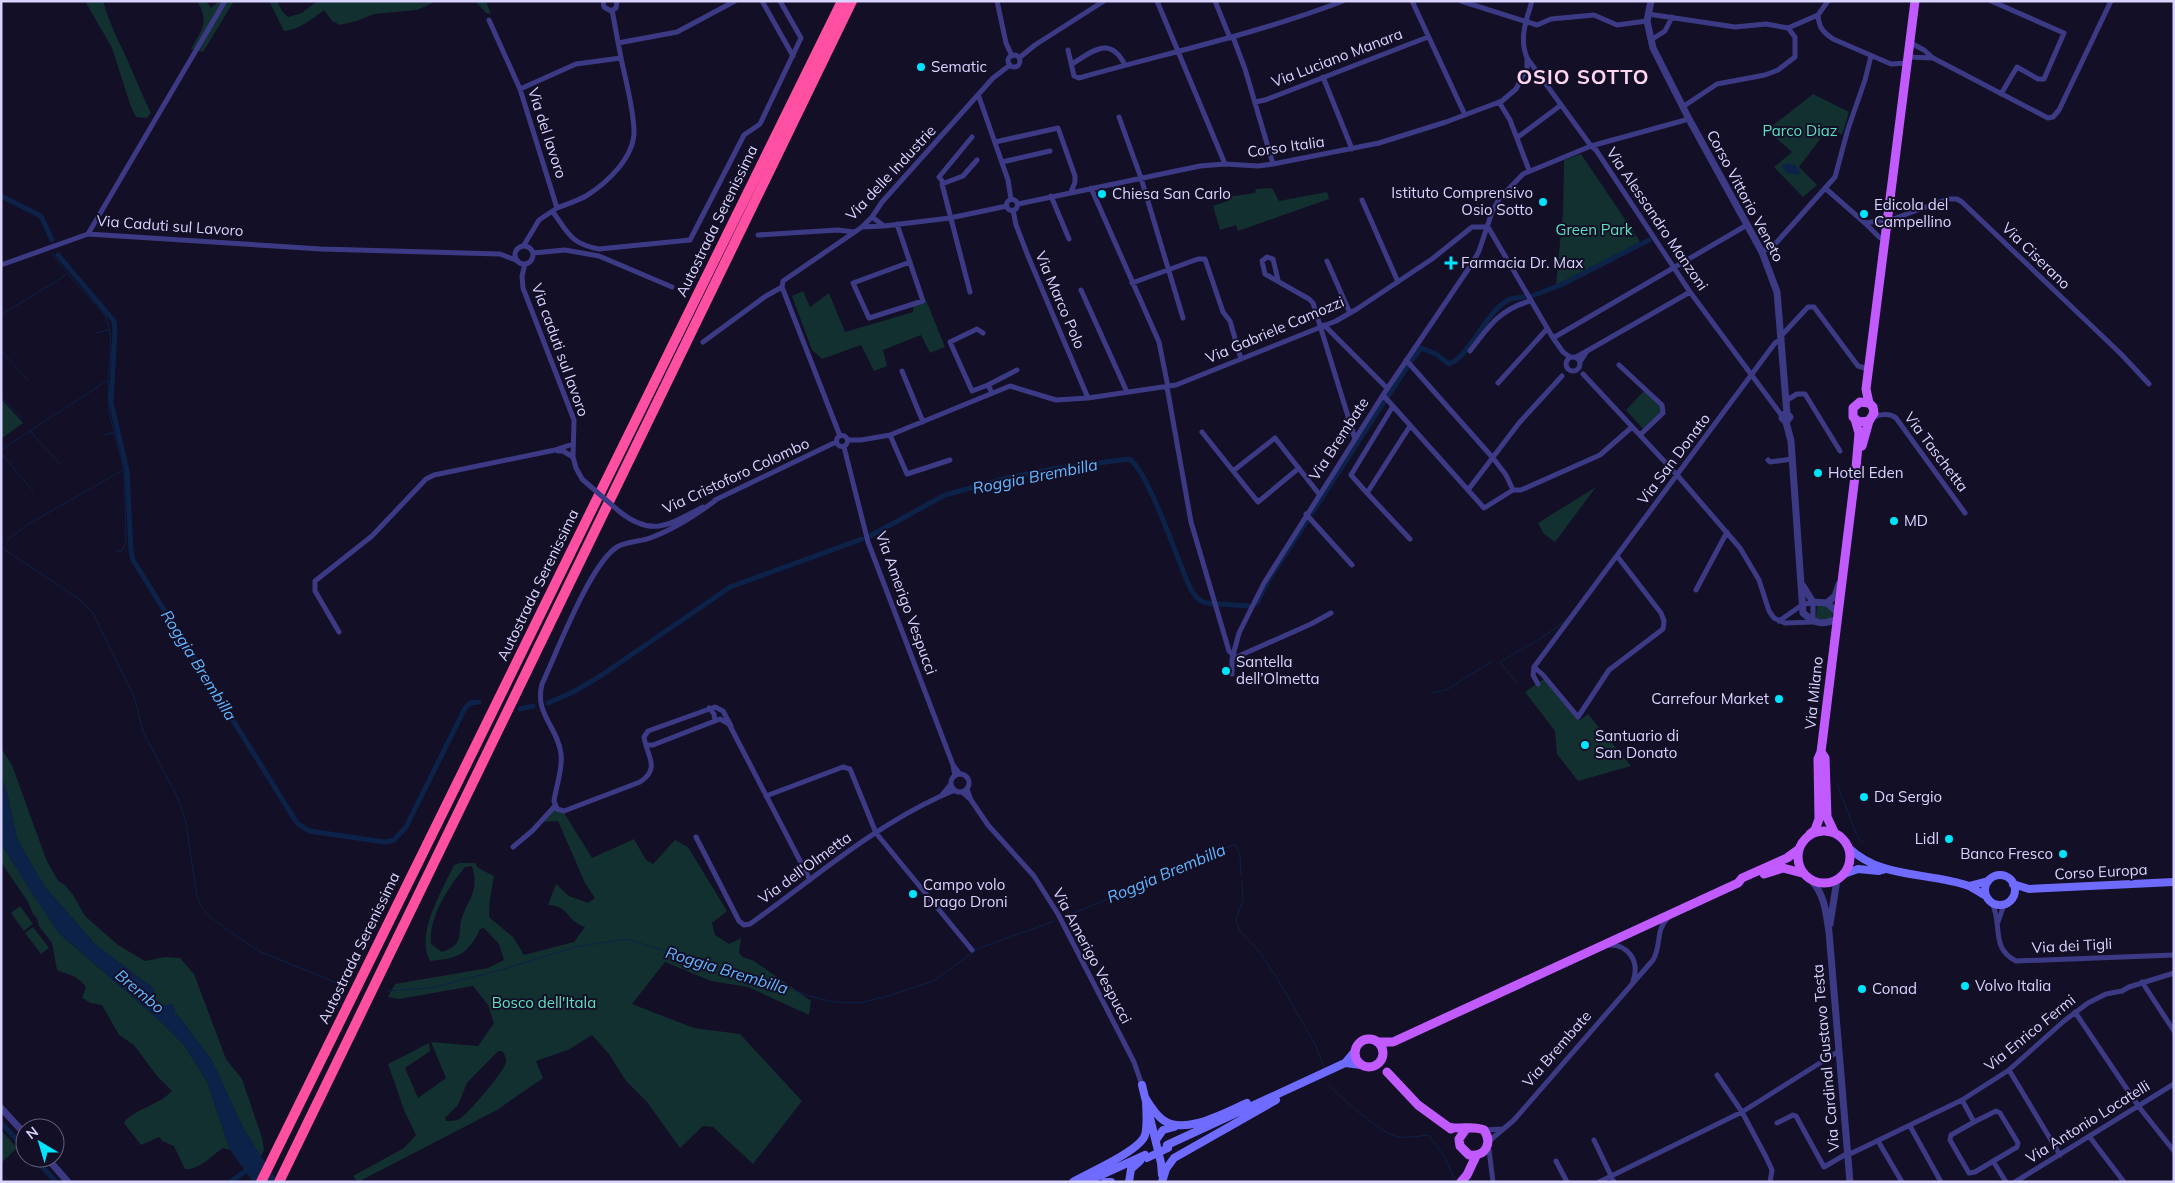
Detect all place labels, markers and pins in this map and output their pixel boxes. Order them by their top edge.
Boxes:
place label: Sematic [931,57,987,76]
marker: Sematic [915,61,927,73]
place label: Istituto Comprensivo Osio Sotto [1391,183,1533,219]
place label: Chiesa San Carlo [1112,184,1231,203]
marker: Chiesa San Carlo [1096,188,1108,200]
place label: Edicola del Campellino [1874,195,1951,231]
marker: Istituto Comprensivo Osio Sotto [1537,196,1549,208]
marker: Edicola del Campellino [1858,208,1870,220]
place label: Farmacia Dr. Max [1461,253,1583,272]
marker: Farmacia Dr. Max [1445,257,1457,269]
place label: Hotel Eden [1828,463,1904,482]
marker: Hotel Eden [1812,467,1824,479]
place label: MD [1904,511,1928,530]
marker: MD [1888,515,1900,527]
place label: Santella dell’Olmetta [1236,652,1319,688]
marker: Santella dell’Olmetta [1220,665,1232,677]
place label: Carrefour Market [1651,689,1769,708]
marker: Carrefour Market [1773,693,1785,705]
place label: Santuario di San Donato [1595,726,1679,762]
marker: Santuario di San Donato [1579,739,1591,751]
place label: Da Sergio [1874,787,1942,806]
marker: Da Sergio [1858,791,1870,803]
place label: Lidl [1915,829,1939,848]
marker: Lidl [1943,833,1955,845]
place label: Banco Fresco [1960,844,2053,863]
marker: Banco Fresco [2057,848,2069,860]
place label: Campo volo Drago Droni [923,875,1008,911]
marker: Campo volo Drago Droni [907,888,919,900]
place label: Volvo Italia [1975,976,2051,995]
place label: Conad [1872,979,1917,998]
marker: Volvo Italia [1959,980,1971,992]
marker: Conad [1856,983,1868,995]

